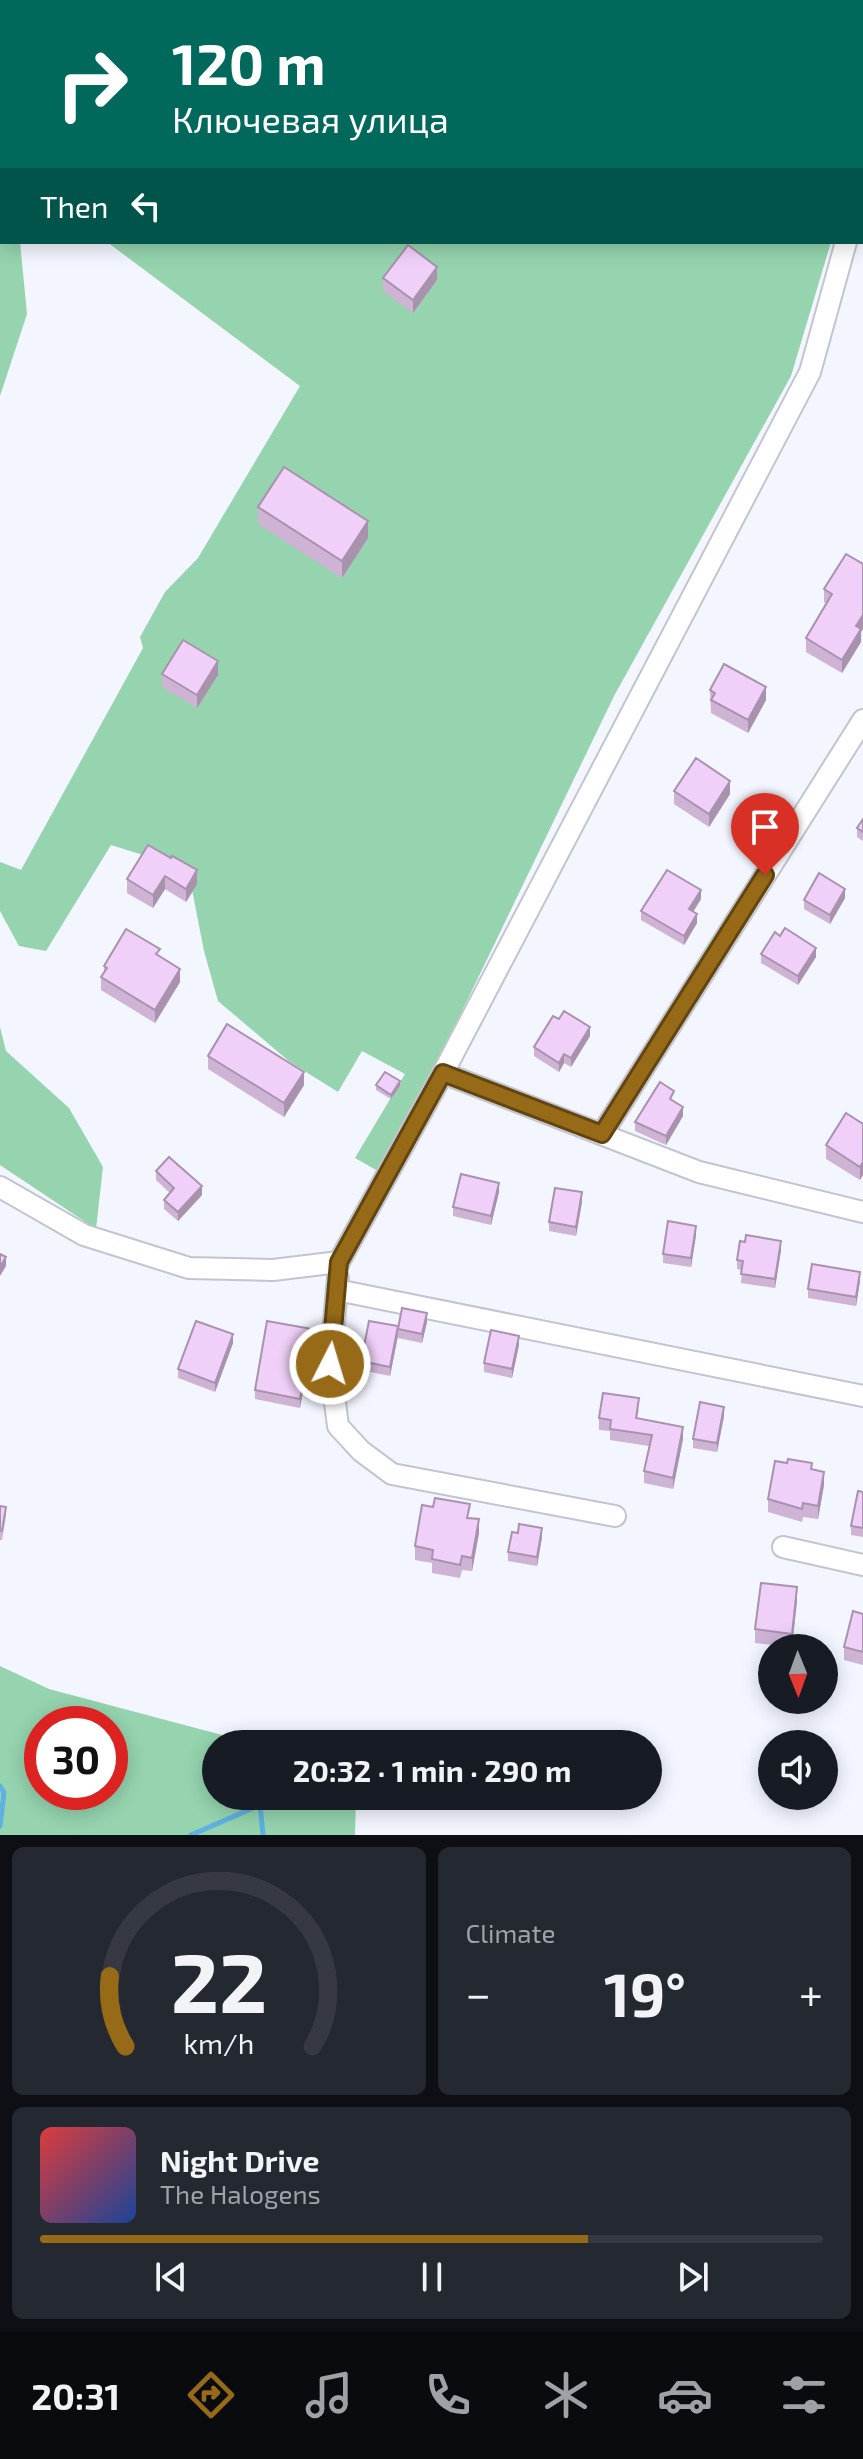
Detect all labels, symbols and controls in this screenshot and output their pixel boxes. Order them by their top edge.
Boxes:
text: 120 m [172,29,326,96]
icon: right [40,32,144,136]
text: Ключевая улица [172,97,449,140]
icon: left [124,184,168,228]
text: Then [40,188,108,224]
pin [731,793,799,875]
icon: arrive [743,805,787,849]
position arrow [288,1322,372,1406]
north arrow [758,1634,838,1714]
map controls [758,1634,838,1810]
speed limit sign: 30 [24,1706,128,1810]
button: sound [758,1730,838,1810]
text: 20:32 · 1 min · 290 m [293,1752,571,1788]
text: Climate [466,1917,555,1948]
text: 22 [170,1930,267,2030]
text: 19° [604,1957,686,2029]
text: − [466,1966,491,2019]
text: + [799,1966,823,2019]
text: km/h [183,2025,254,2060]
text: Night Drive [160,2142,319,2178]
text: The Halogens [160,2178,321,2209]
icon: previous [149,2255,193,2299]
icon: pause [410,2255,454,2299]
icon: next [671,2255,715,2299]
icon: directions [183,2367,239,2423]
icon: music [301,2367,357,2423]
icon: phone [420,2367,476,2423]
icon: climate [538,2367,594,2423]
icon: car [657,2367,713,2423]
icon: filters [776,2367,832,2423]
text: 20:31 [31,2374,120,2417]

